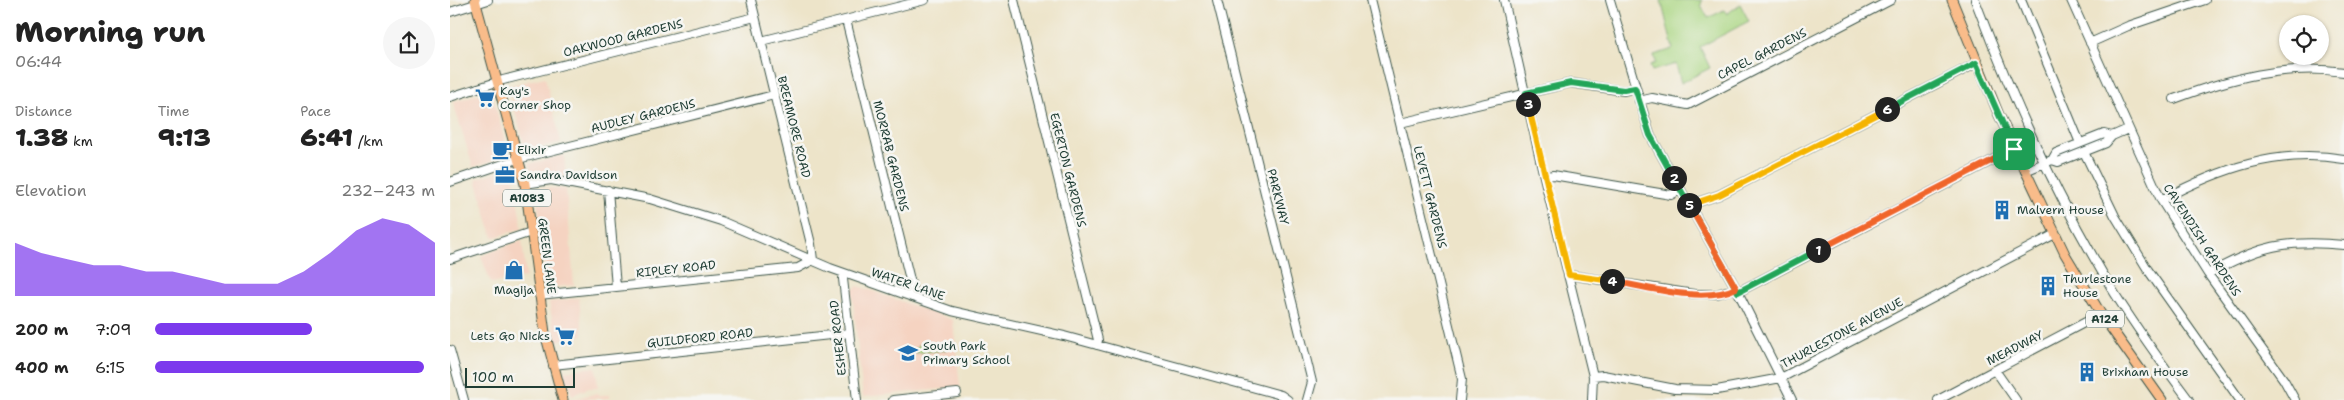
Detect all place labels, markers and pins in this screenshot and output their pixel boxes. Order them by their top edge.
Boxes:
place label: Kay's Corner Shop [500,83,571,113]
supermarket icon: Kay's Corner Shop [474,87,496,109]
pin: 3 [1516,92,1540,116]
pin: 6 [1874,96,1900,122]
pin [1993,128,2035,170]
cafe icon: Elixir [491,139,513,161]
place label: Elixir [517,142,547,158]
office icon: Sandra Davidson [494,164,516,186]
pin: 2 [1662,166,1686,190]
place label: Sandra Davidson [520,167,617,183]
pin: 5 [1676,192,1702,218]
building icon: Malvern House [1991,199,2013,221]
place label: Malvern House [2017,202,2104,218]
pin: 1 [1806,238,1830,262]
shop icon: Magija [503,259,525,281]
pin: 4 [1600,268,1624,294]
place label: Thurlestone House [2063,271,2132,301]
building icon: Thurlestone House [2037,275,2059,297]
place label: Magija [494,282,535,298]
supermarket icon: Lets Go Nicks [554,325,576,347]
place label: Lets Go Nicks [471,328,550,344]
place label: South Park Primary School [923,338,1010,368]
school or university icon: South Park Primary School [897,342,919,364]
building icon: Brixham House [2076,361,2098,383]
place label: Brixham House [2102,364,2189,380]

